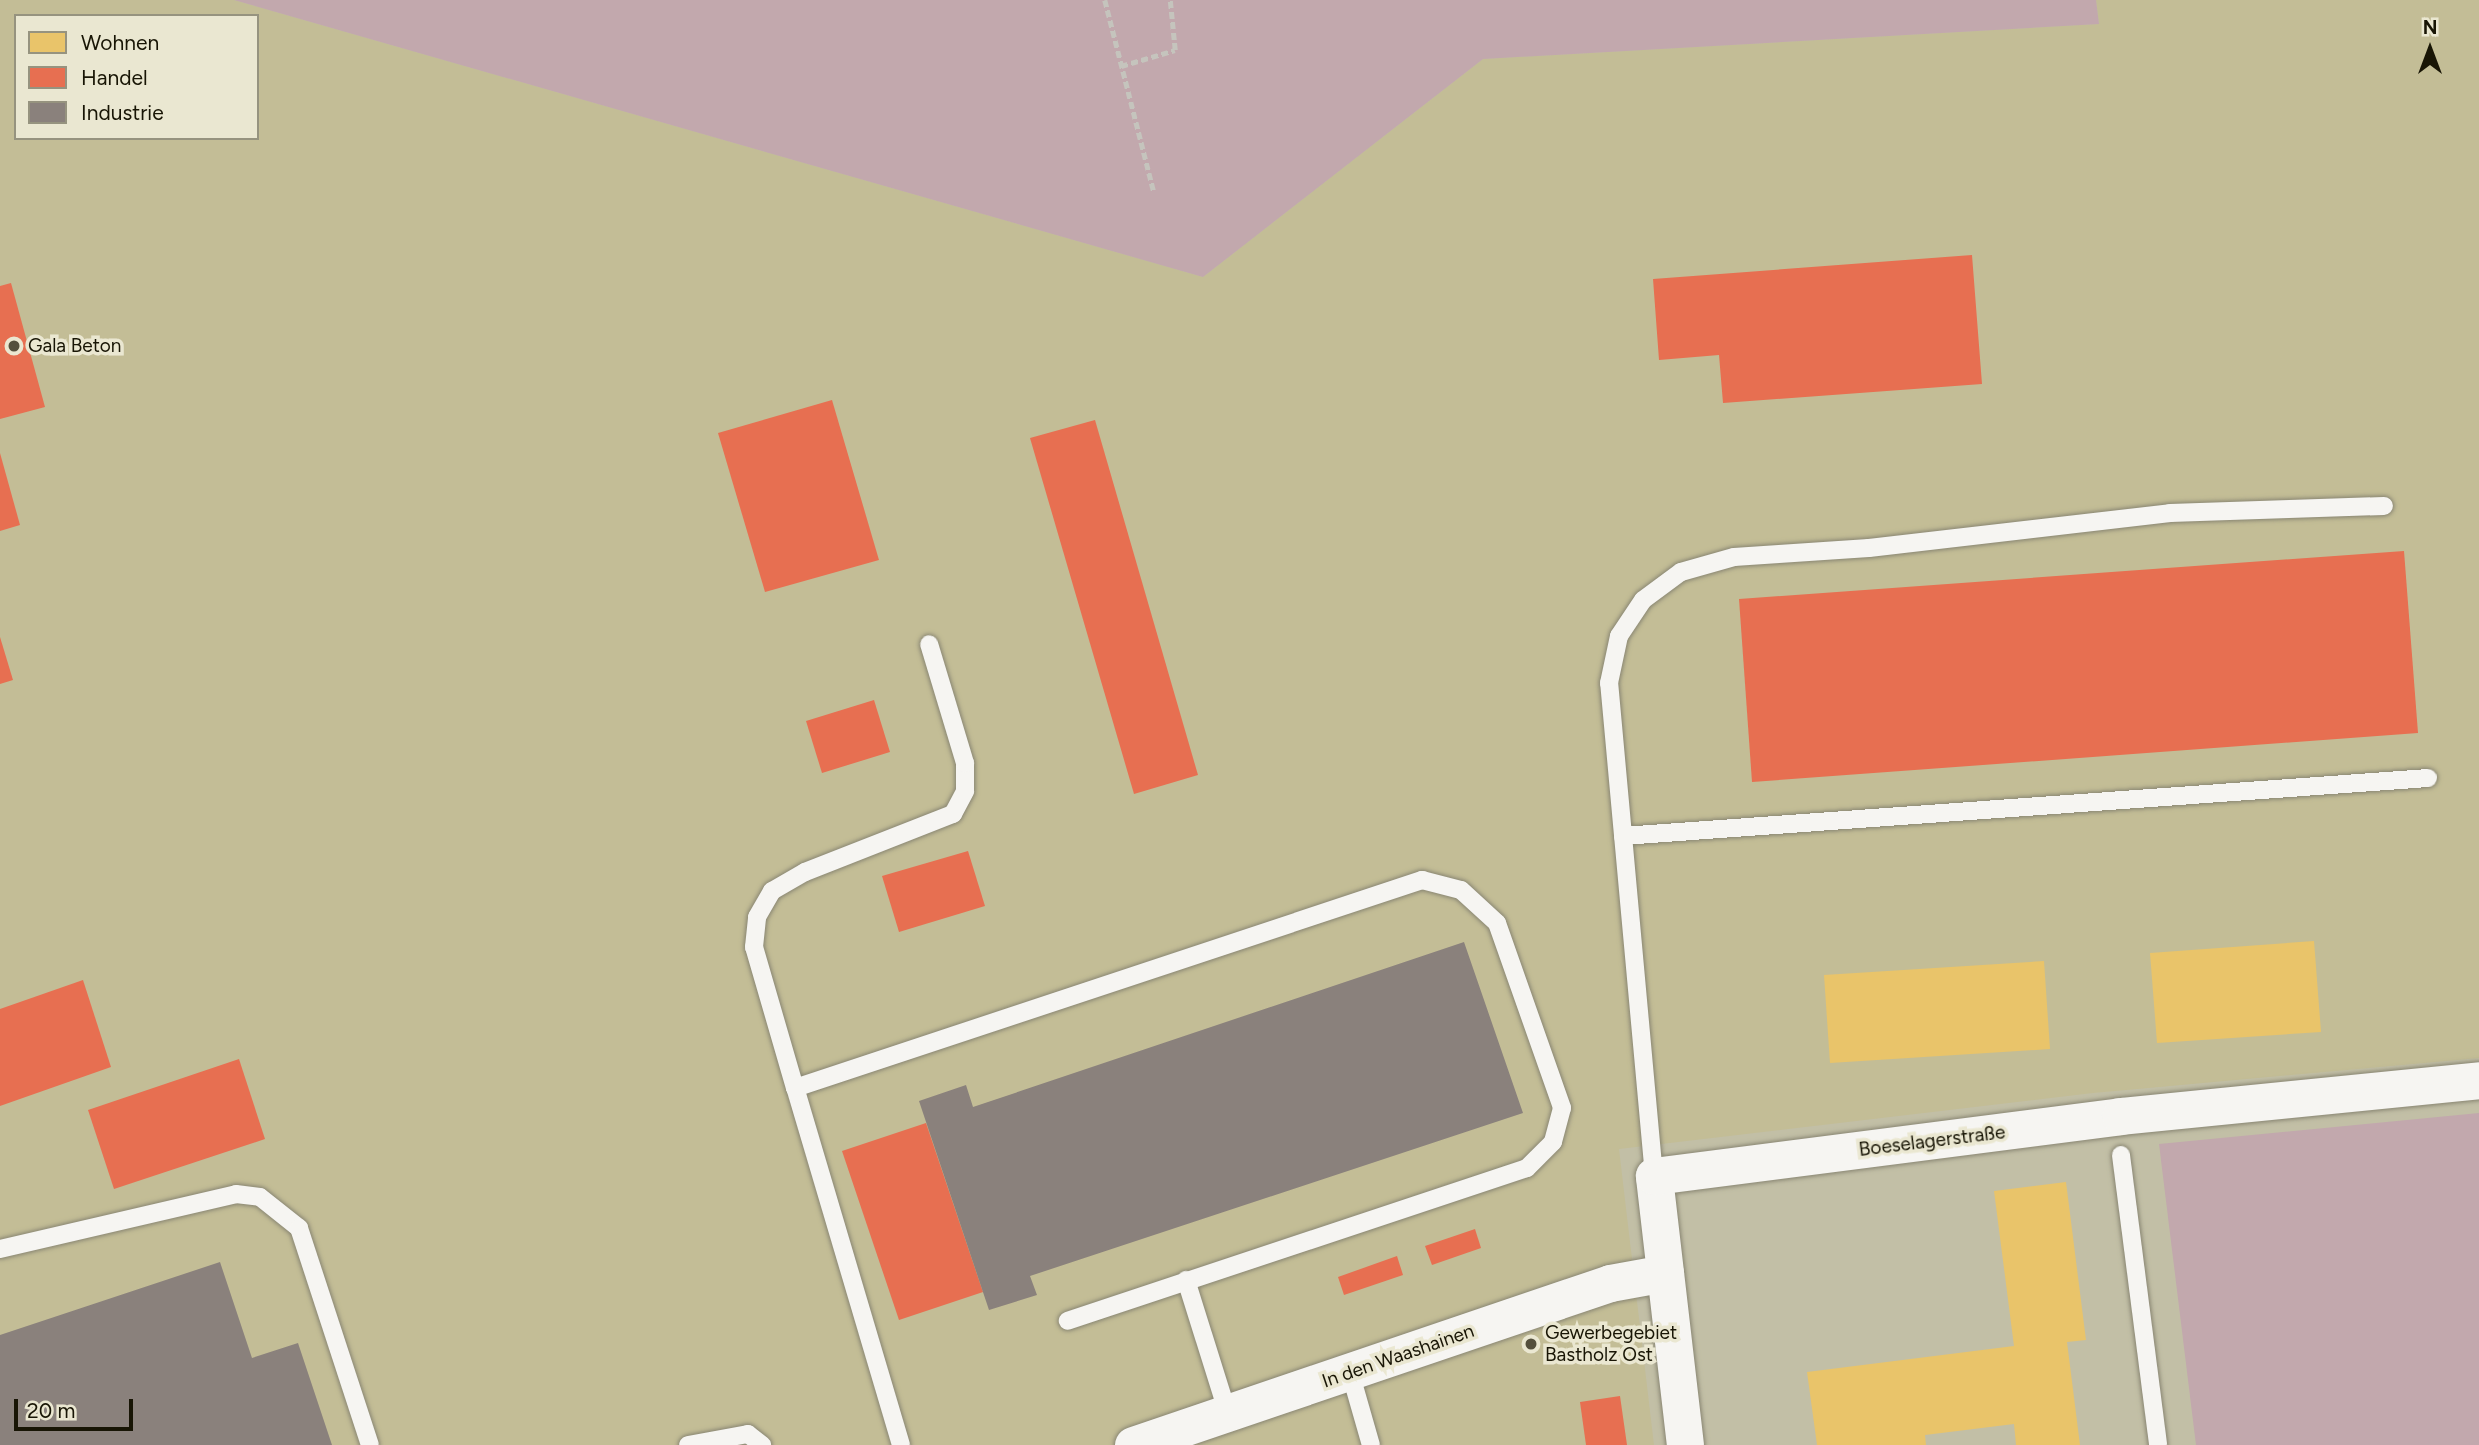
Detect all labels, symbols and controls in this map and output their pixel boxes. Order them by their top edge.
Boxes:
legend [14,14,259,140]
north arrow [2395,14,2465,84]
text: N [2423,16,2437,39]
text: Wohnen [81,30,159,55]
text: Handel [81,65,148,90]
text: Industrie [81,100,164,125]
place label: Gala Beton [28,335,121,357]
marker: Gala Beton [6,338,22,354]
street label: Boeselagerstraße [1858,1121,2006,1161]
street label: In den Waashainen [1319,1319,1477,1393]
place label: Gewerbegebiet Bastholz Ost [1545,1322,1677,1366]
marker: Gewerbegebiet Bastholz Ost [1523,1336,1539,1352]
scale bar [18,1386,136,1430]
text: 20 m [27,1398,75,1423]

